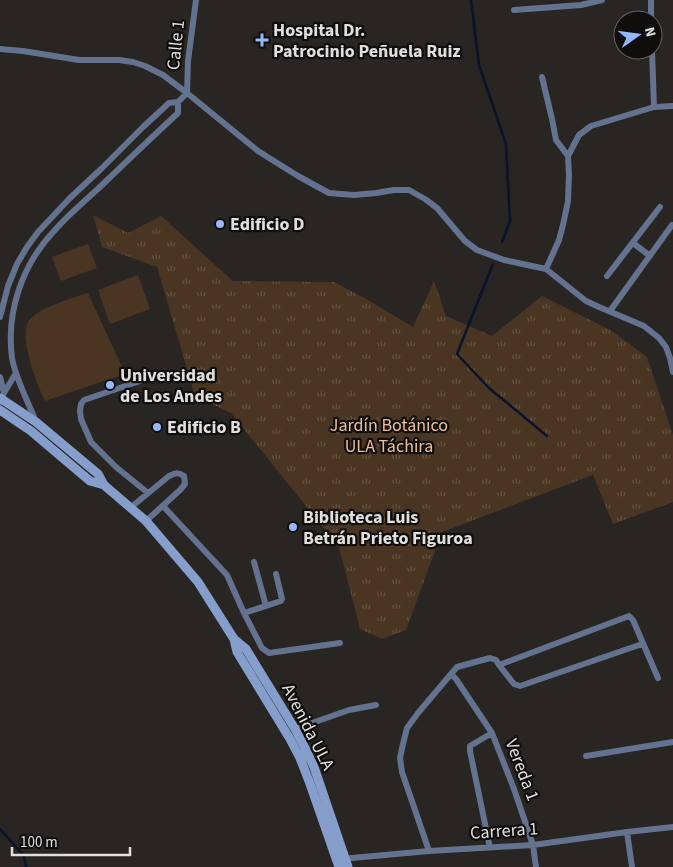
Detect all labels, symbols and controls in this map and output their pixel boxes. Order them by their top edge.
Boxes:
north arrow [613,10,663,60]
place label: Hospital Dr. Patrocinio Peñuela Ruiz [273,18,461,64]
street label: Calle 1 [161,19,191,71]
text: N [639,25,660,39]
marker: Hospital Dr. Patrocinio Peñuela Ruiz [255,33,269,47]
place label: Edificio D [230,212,304,237]
marker: Edificio D [214,218,226,230]
place label: Universidad de Los Andes [120,363,222,409]
marker: Universidad de Los Andes [104,379,116,391]
park label: Jardín Botánico ULA Táchira [330,413,448,459]
place label: Edificio B [167,415,241,440]
marker: Edificio B [151,421,163,433]
place label: Biblioteca Luis Betrán Prieto Figuroa [303,505,473,551]
marker: Biblioteca Luis Betrán Prieto Figuroa [287,521,299,533]
street label: Avenida ULA [276,679,341,775]
street label: Vereda 1 [499,735,545,805]
street label: Carrera 1 [469,816,539,846]
scale bar [12,824,130,856]
text: 100 m [20,832,58,853]

